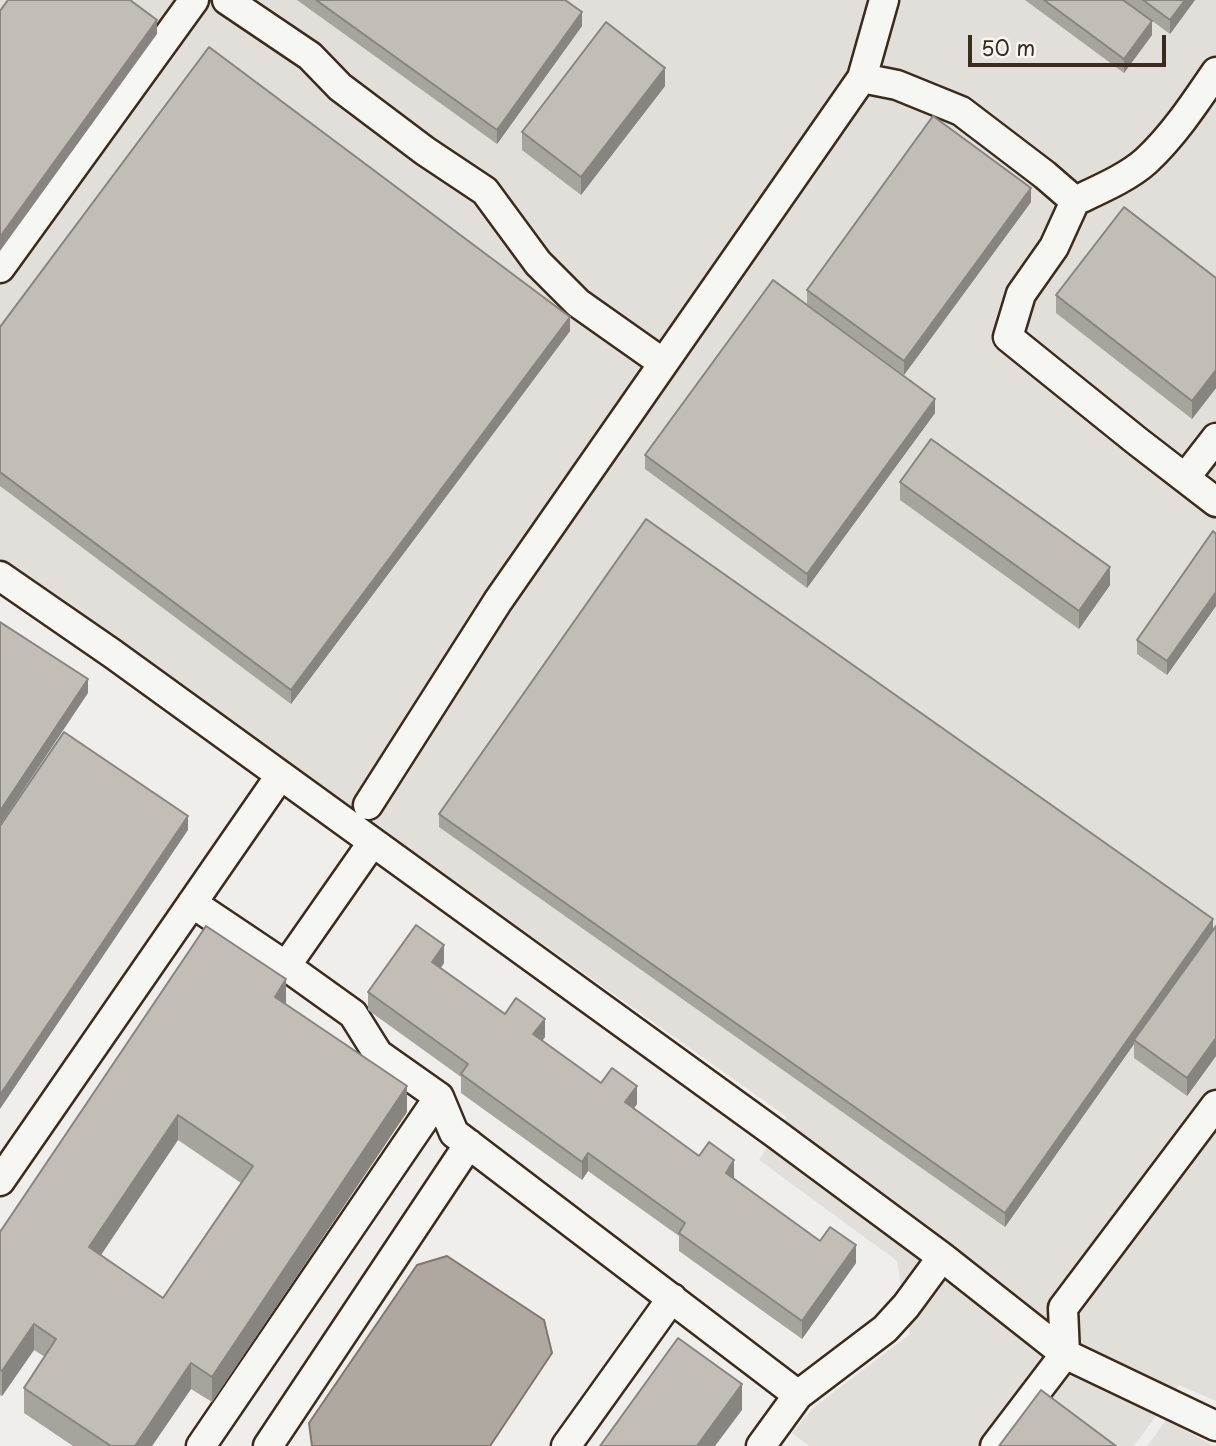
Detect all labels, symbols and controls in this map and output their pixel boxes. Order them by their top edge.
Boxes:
scale bar [971,21,1169,65]
text: 50 m [981,31,1035,63]

